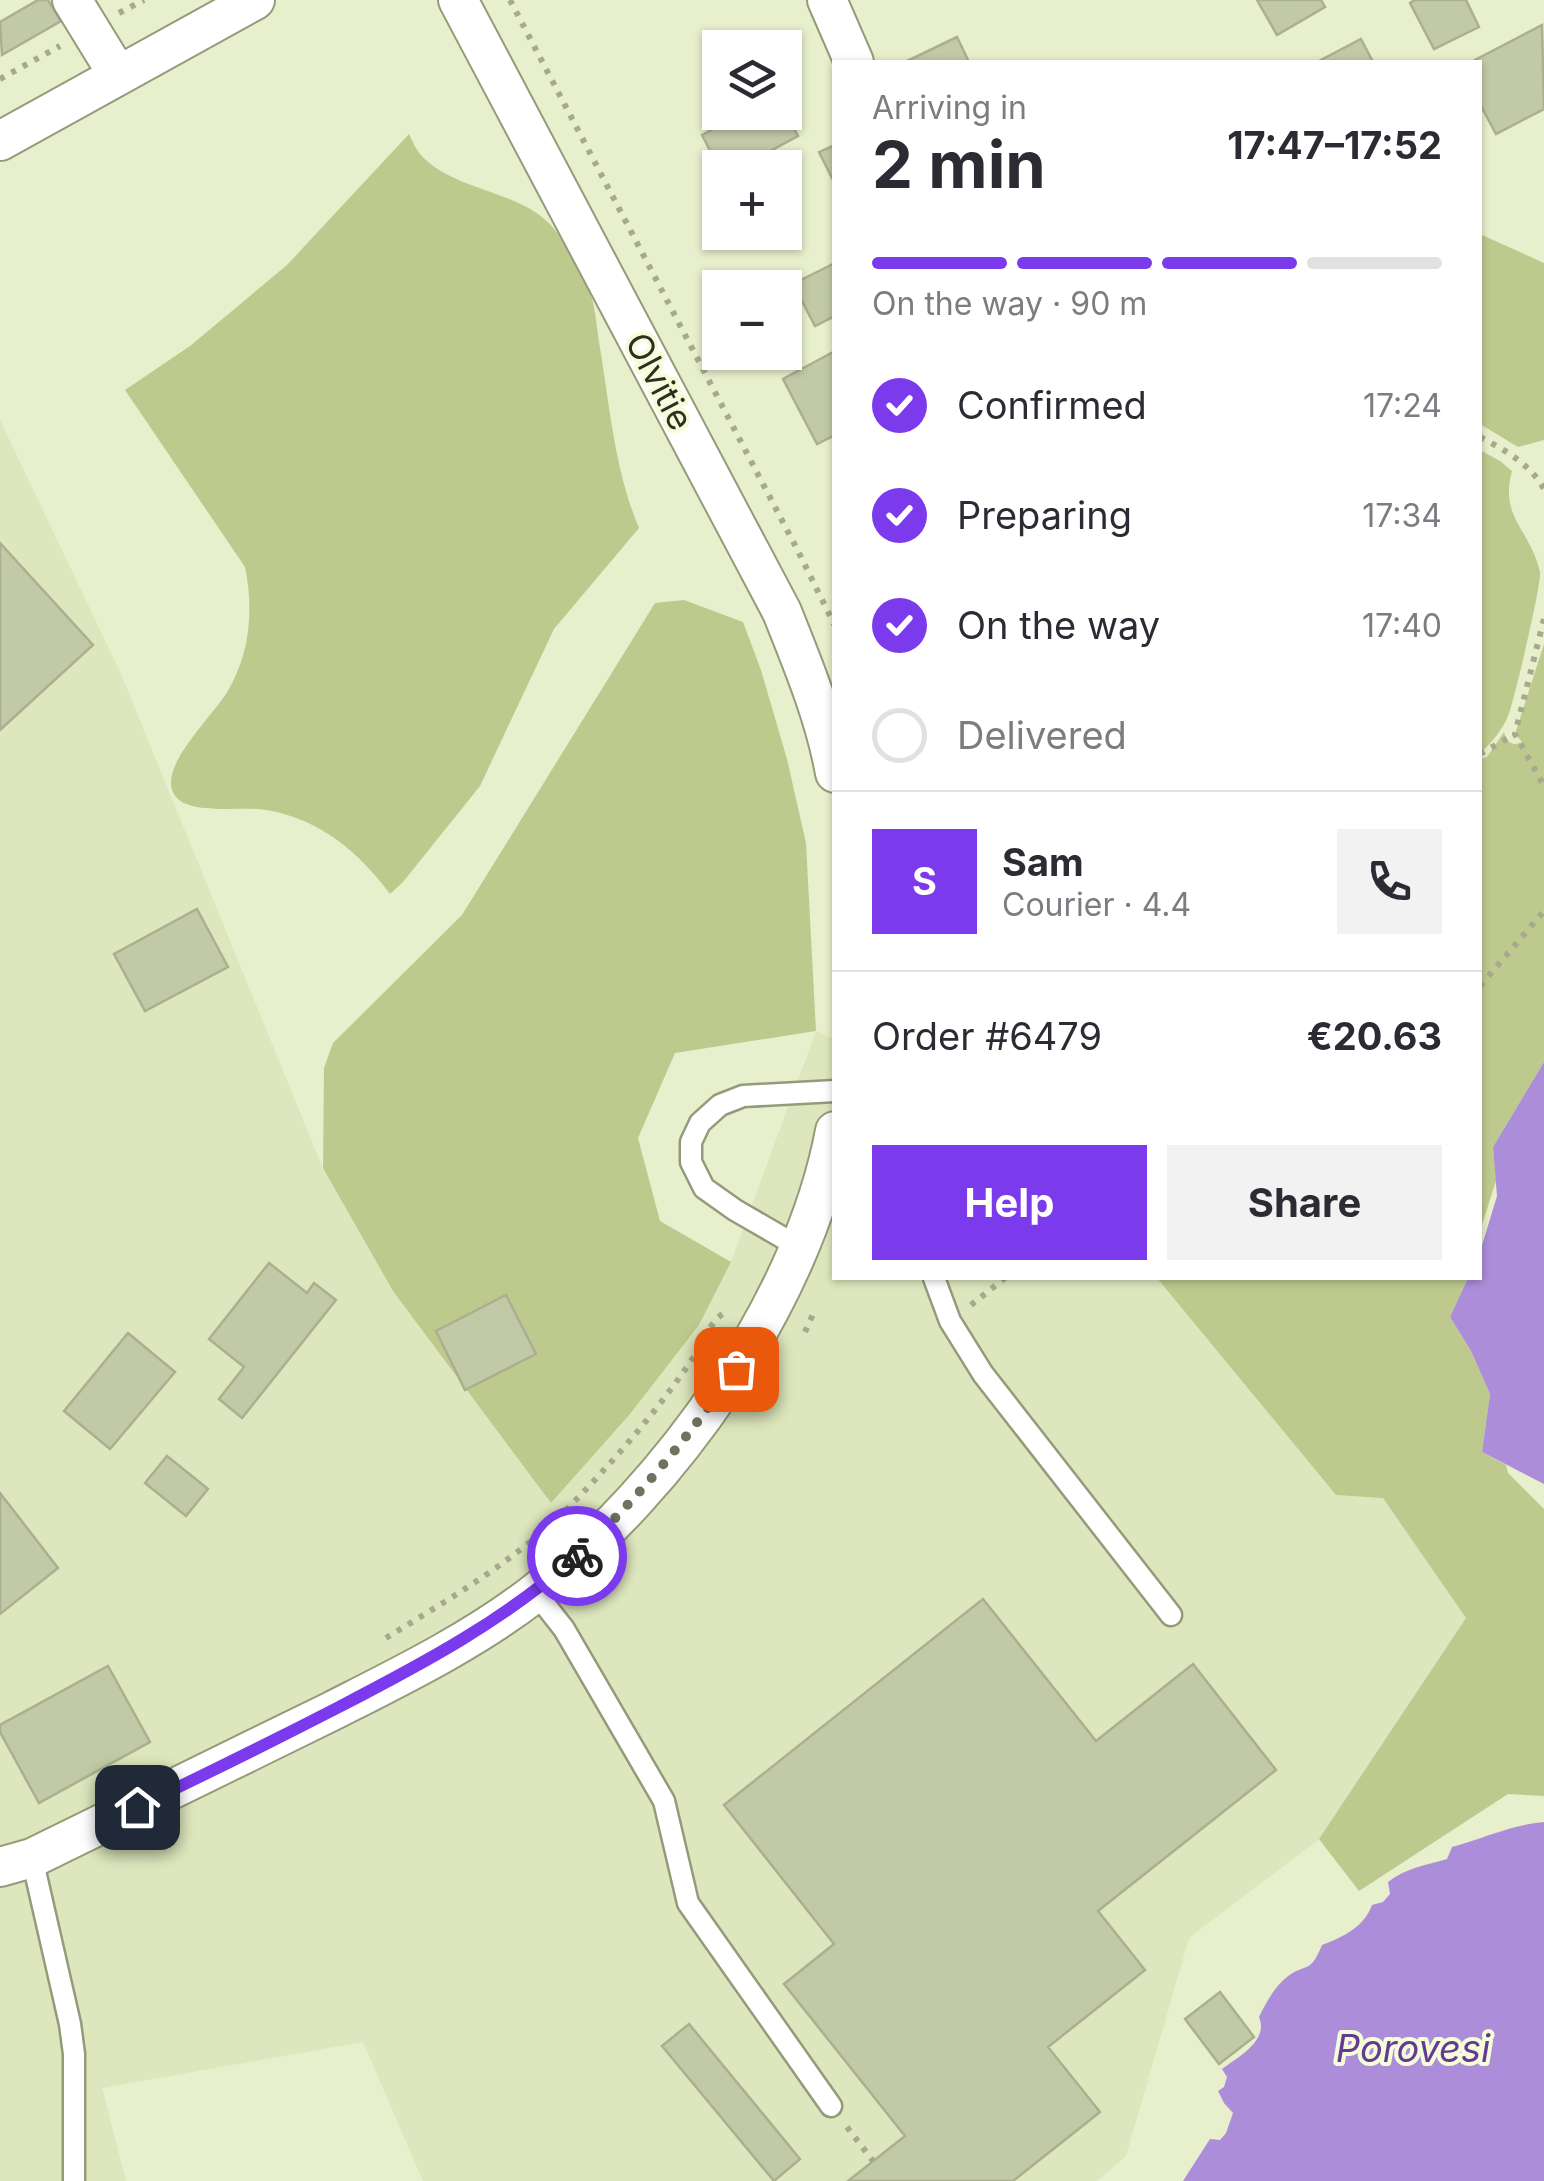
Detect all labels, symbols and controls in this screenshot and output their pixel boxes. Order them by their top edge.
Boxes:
map controls [702,30,802,370]
button: layers [702,30,802,130]
text: Arriving in [872,88,1027,127]
text: 17:47–17:52 [1227,122,1442,168]
text: 2 min [872,125,1046,204]
button: + [702,150,802,250]
button: − [702,270,802,370]
text: On the way · 90 m [872,284,1147,323]
street label: Olvitie [617,325,703,437]
icon: check [872,378,927,433]
text: Confirmed [957,382,1147,428]
text: 17:24 [1363,386,1442,425]
icon: check [872,488,927,543]
text: Preparing [957,492,1132,538]
text: 17:34 [1362,496,1442,535]
icon: check [872,598,927,653]
text: On the way [957,602,1160,648]
text: 17:40 [1362,606,1442,645]
text: Delivered [957,712,1127,758]
button: phone [1337,829,1442,934]
text: Sam [1002,839,1084,885]
text: S [912,858,937,904]
text: Courier · 4.4 [1002,885,1191,924]
text: Order #6479 [872,1013,1102,1059]
text: €20.63 [1307,1013,1442,1059]
button: Help [872,1145,1147,1260]
button: Share [1167,1145,1442,1260]
pin [694,1327,779,1412]
icon: bag [709,1342,764,1397]
courier [527,1506,627,1606]
icon: bike [550,1529,605,1584]
pin [95,1765,180,1850]
icon: home [110,1780,165,1835]
water label: Porovesi [1336,2025,1491,2071]

